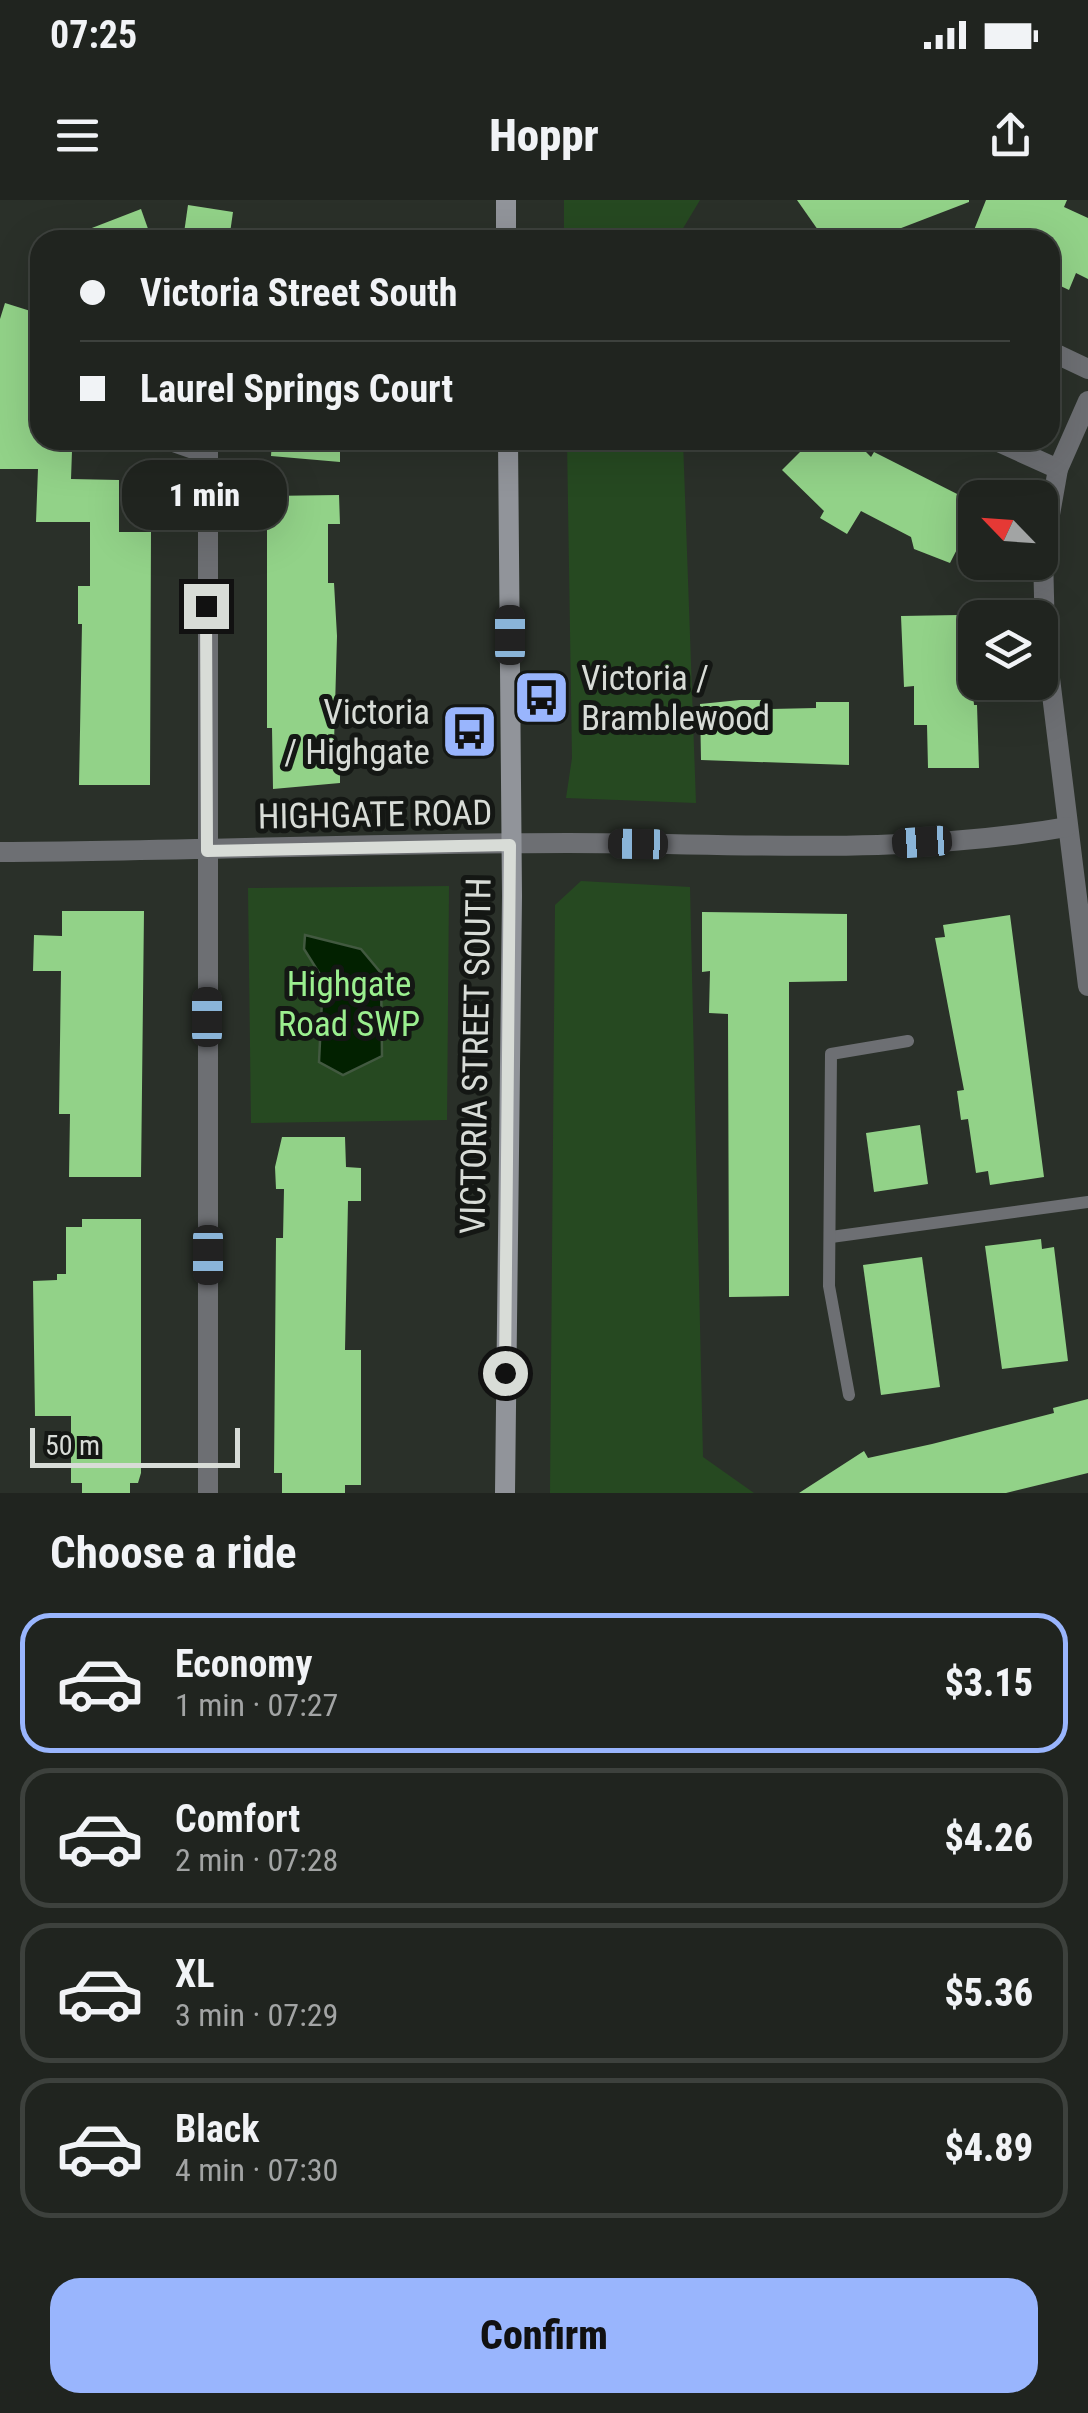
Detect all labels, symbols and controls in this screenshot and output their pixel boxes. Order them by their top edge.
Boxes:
text: 07:25 [50,13,137,57]
icon: menu [50,108,105,163]
icon: share [983,108,1038,163]
text: Hoppr [489,109,599,162]
text: Victoria Street South [140,271,457,315]
text: Laurel Springs Court [140,367,453,411]
callout: 1 min [124,461,288,531]
text: 1 min [169,476,240,514]
north arrow [958,480,1058,580]
map controls [958,480,1058,700]
route end [184,584,229,629]
button: layers [958,600,1058,700]
car [495,605,525,665]
place label: Victoria / Bramblewood [581,658,770,739]
bus stop icon: Victoria / Bramblewood [512,668,572,728]
place label: Victoria / Highgate [284,692,430,773]
bus stop icon: Victoria / Highgate [439,702,499,762]
street label: HIGHGATE ROAD [257,792,493,838]
car [891,825,953,859]
car [608,828,668,860]
street label: VICTORIA STREET SOUTH [452,877,500,1235]
park label: Highgate Road SWP [278,964,420,1045]
car [192,987,222,1047]
car [193,1225,223,1285]
route start [483,1351,528,1396]
scale bar [30,1423,240,1468]
text: 50 m [45,1429,100,1462]
text: Choose a ride [50,1526,297,1579]
icon: car [55,1638,145,1728]
text: Economy [175,1642,312,1686]
text: $3.15 [944,1661,1033,1705]
text: 1 min · 07:27 [175,1686,338,1724]
icon: car [55,1793,145,1883]
text: Comfort [175,1797,300,1841]
text: $4.26 [944,1816,1033,1860]
text: 2 min · 07:28 [175,1841,338,1879]
icon: car [55,1948,145,2038]
text: XL [175,1952,214,1996]
text: $5.36 [944,1971,1033,2015]
text: 3 min · 07:29 [175,1996,338,2034]
icon: car [55,2103,145,2193]
text: Black [175,2107,259,2151]
text: $4.89 [944,2126,1033,2170]
text: 4 min · 07:30 [175,2151,338,2189]
button: Confirm [50,2278,1038,2393]

